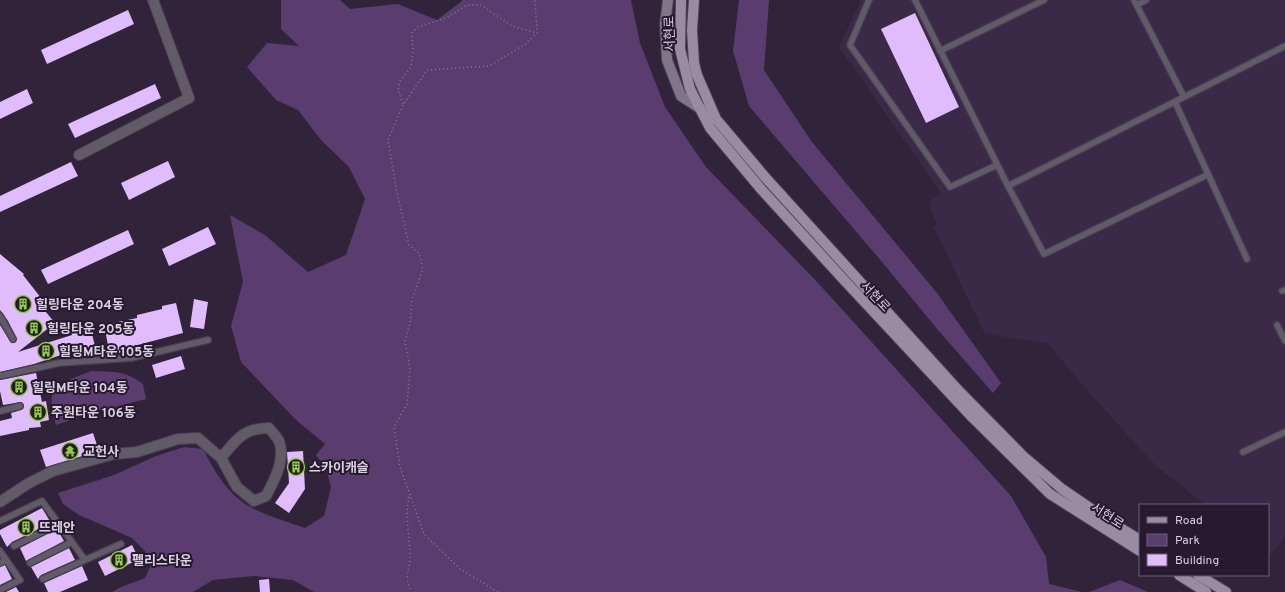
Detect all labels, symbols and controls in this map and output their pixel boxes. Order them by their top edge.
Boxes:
street label: 서현로 [661,16,680,52]
street label: 서현로 [856,278,893,316]
building icon: 힐링타운 204동 [13,294,33,314]
place label: 힐링타운 204동 [36,297,124,314]
building icon: 힐링타운 205동 [24,318,44,338]
place label: 힐링타운 205동 [47,321,135,338]
building icon: 힐링M타운 105동 [36,341,56,361]
place label: 힐링M타운 105동 [59,344,154,361]
building icon: 힐링M타운 104동 [9,377,29,397]
place label: 힐링M타운 104동 [32,380,128,397]
building icon: 주원타운 106동 [28,402,48,422]
place label: 주원타운 106동 [51,406,136,422]
temple icon: 교헌사 [60,441,80,461]
place label: 교헌사 [83,444,119,461]
building icon: 스카이캐슬 [286,457,306,477]
place label: 스카이캐슬 [309,461,369,477]
street label: 서현로 [1088,499,1127,533]
legend [1139,504,1269,576]
text: Road [1175,513,1203,529]
building icon: 뜨레안 [16,517,36,537]
place label: 뜨레안 [39,521,75,537]
text: Park [1175,533,1200,549]
building icon: 펠리스타운 [109,550,129,570]
text: Building [1175,553,1219,569]
place label: 펠리스타운 [132,554,192,570]

